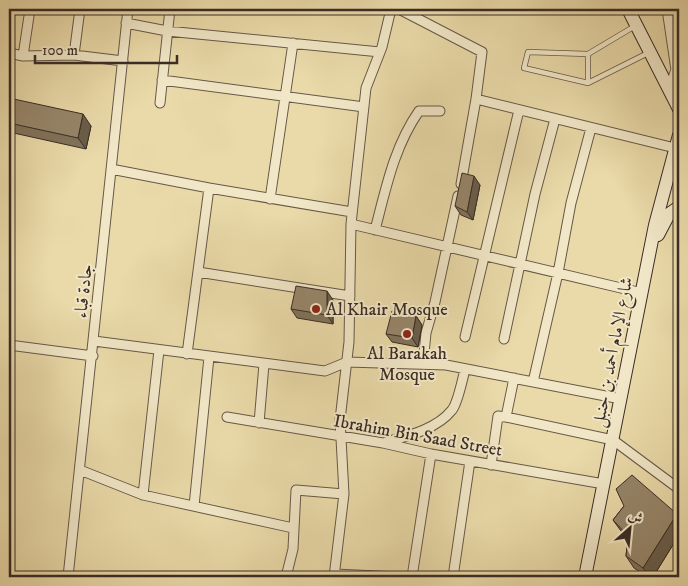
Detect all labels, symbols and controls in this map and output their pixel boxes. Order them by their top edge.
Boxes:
scale bar [35,32,178,64]
text: 100 m [42,41,78,60]
street label: جادة قباء [70,263,98,319]
street label: شارع الإمام أحمد بن حنبل [585,274,642,430]
place label: Al Khair Mosque [326,299,448,321]
marker: Al Khair Mosque [310,303,322,315]
marker: Al Barakah Mosque [401,328,413,340]
place label: Al Barakah Mosque [367,343,448,386]
street label: Ibrahim Bin Saad Street [332,410,504,462]
north arrow [606,504,656,554]
text: ش [625,506,646,529]

